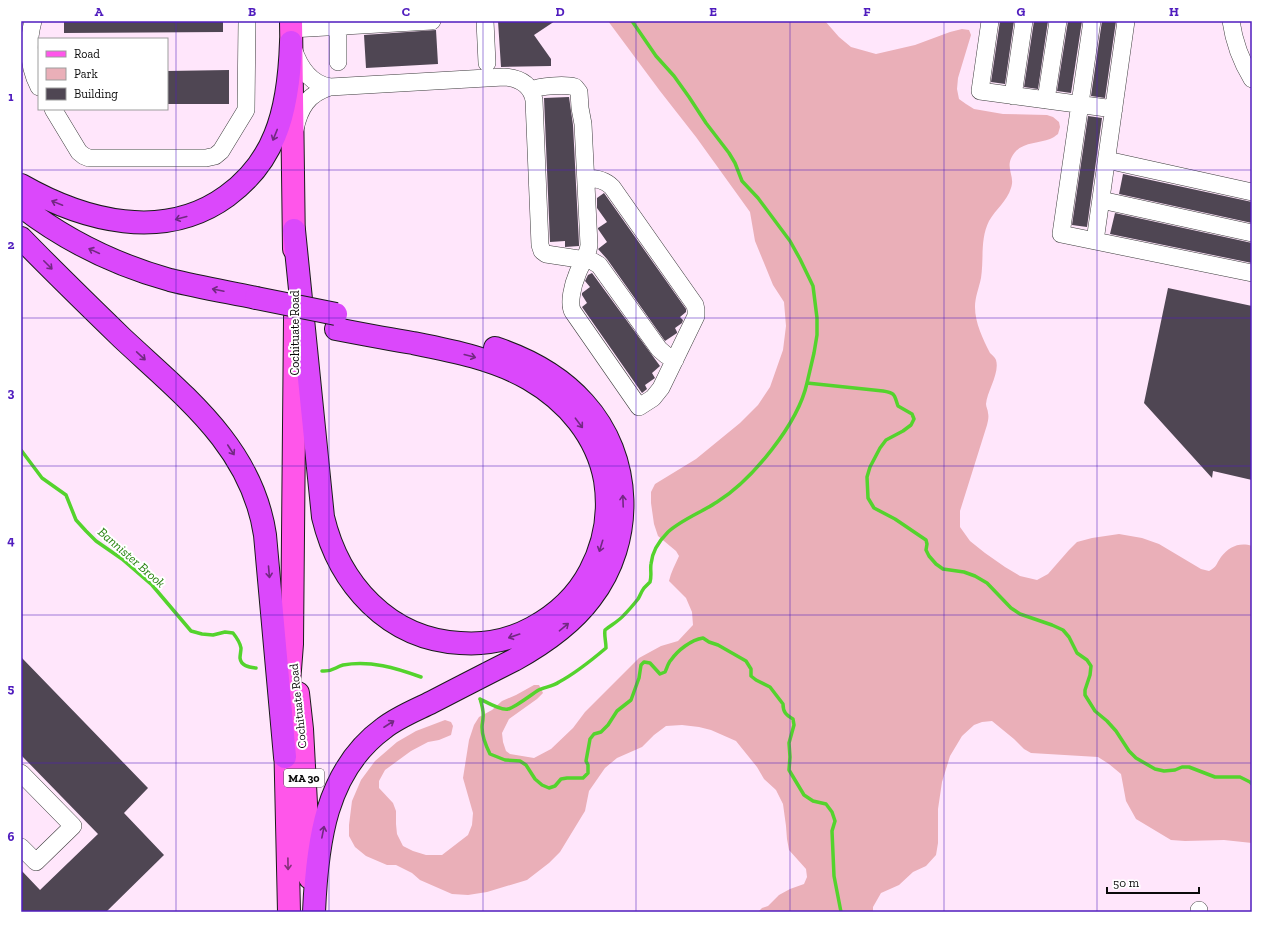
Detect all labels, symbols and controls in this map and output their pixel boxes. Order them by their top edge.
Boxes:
text: A [95,4,104,19]
text: B [248,4,256,19]
text: C [402,4,410,19]
text: D [555,4,565,19]
text: E [709,4,717,19]
text: F [863,4,871,19]
text: G [1017,4,1026,19]
text: H [1169,4,1179,19]
legend [38,38,168,110]
text: Road [74,47,100,61]
text: Park [74,67,99,81]
text: Building [74,87,118,101]
text: 1 [8,89,14,104]
one-way arrow [270,129,278,141]
one-way arrow [51,198,63,206]
one-way arrow [174,215,187,222]
text: 2 [8,237,15,252]
one-way arrow [89,247,101,254]
one-way arrow [43,260,53,270]
one-way arrow [212,286,225,294]
street label: Cochituate Road [288,290,302,376]
one-way arrow [136,351,146,360]
one-way arrow [464,353,477,360]
text: 3 [8,385,15,400]
one-way arrow [575,417,583,428]
one-way arrow [227,444,235,455]
one-way arrow [619,495,627,508]
water label: Bannister Brook [95,524,168,591]
text: 4 [7,533,15,548]
one-way arrow [597,539,604,552]
one-way arrow [265,565,273,578]
one-way arrow [558,622,569,631]
one-way arrow [508,633,521,640]
street label: Cochituate Road [287,663,309,749]
text: 5 [8,681,15,696]
one-way arrow [384,720,395,728]
road number: MA 30 [284,769,324,787]
one-way arrow [320,825,328,838]
text: 6 [8,829,15,844]
one-way arrow [284,857,291,870]
scale bar [1107,869,1199,895]
text: 50 m [1113,876,1140,890]

